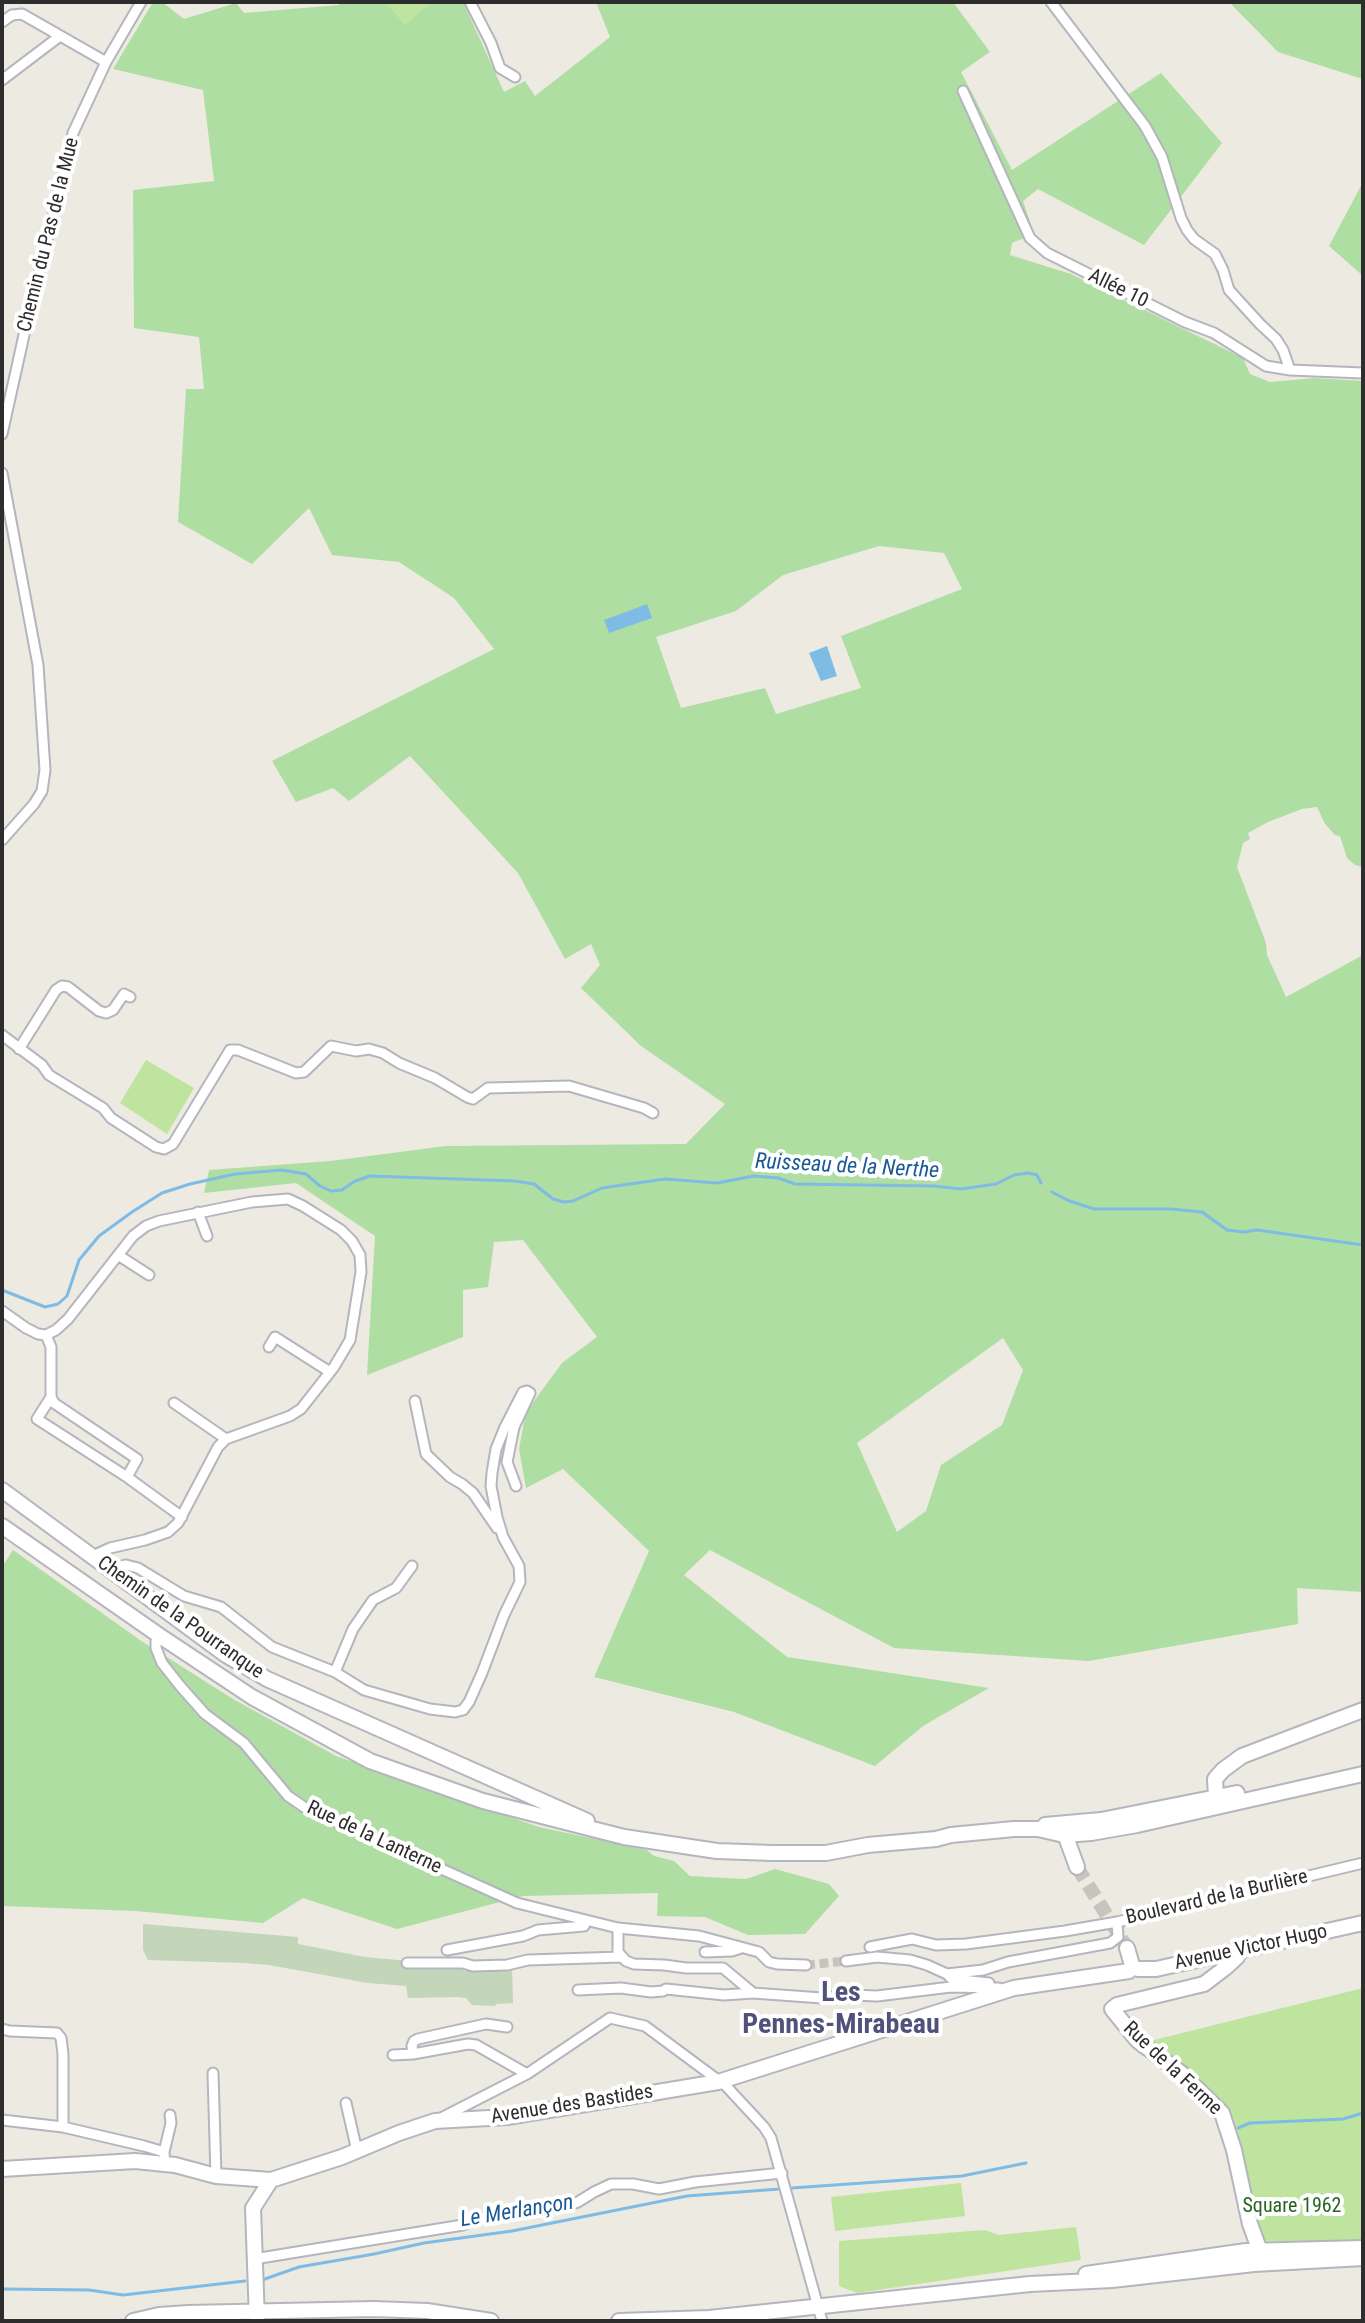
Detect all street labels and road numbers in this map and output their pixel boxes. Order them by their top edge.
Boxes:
street label: Chemin du Pas de la Mue [13,135,85,335]
street label: Allée 10 [1084,264,1152,314]
street label: Chemin de la Pourranque [92,1551,268,1685]
street label: Rue de la Lanterne [303,1796,445,1880]
street label: Boulevard de la Burlière [1124,1865,1310,1931]
street label: Avenue Victor Hugo [1172,1920,1330,1976]
street label: Rue de la Ferme [1118,2017,1226,2121]
street label: Avenue des Bastides [489,2080,655,2130]

